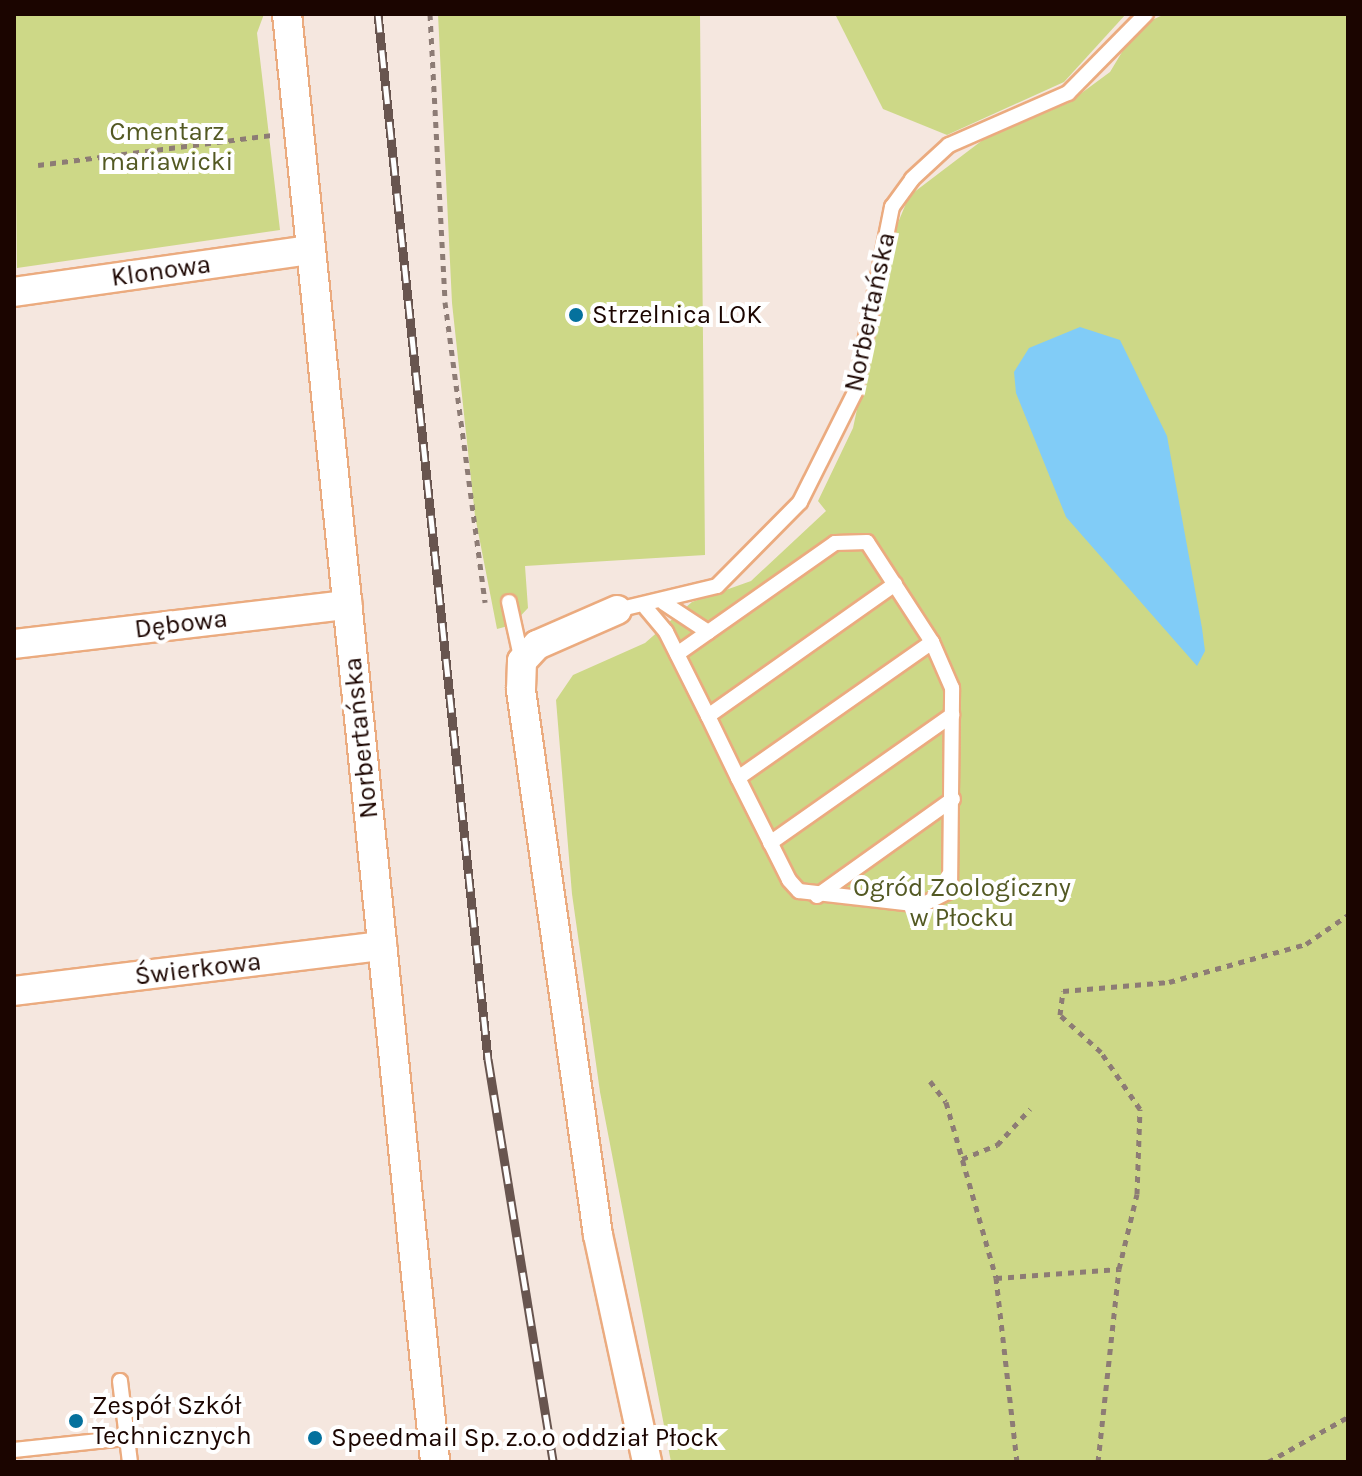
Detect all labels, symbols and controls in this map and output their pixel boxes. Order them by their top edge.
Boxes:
park label: Cmentarz mariawicki [101,116,233,178]
street label: Norbertańska [838,230,902,394]
street label: Klonowa [109,249,213,293]
place label: Strzelnica LOK [592,299,762,331]
marker: Strzelnica LOK [567,306,585,324]
street label: Dębowa [133,603,229,645]
street label: Norbertańska [337,656,385,820]
park label: Ogród Zoologiczny w Płocku [853,872,1071,934]
street label: Świerkowa [133,946,263,992]
place label: Zespół Szkół Technicznych [92,1390,252,1452]
marker: Zespół Szkół Technicznych [67,1412,85,1430]
place label: Speedmail Sp. z.o.o oddział Płock [331,1422,719,1454]
marker: Speedmail Sp. z.o.o oddział Płock [306,1429,324,1447]

